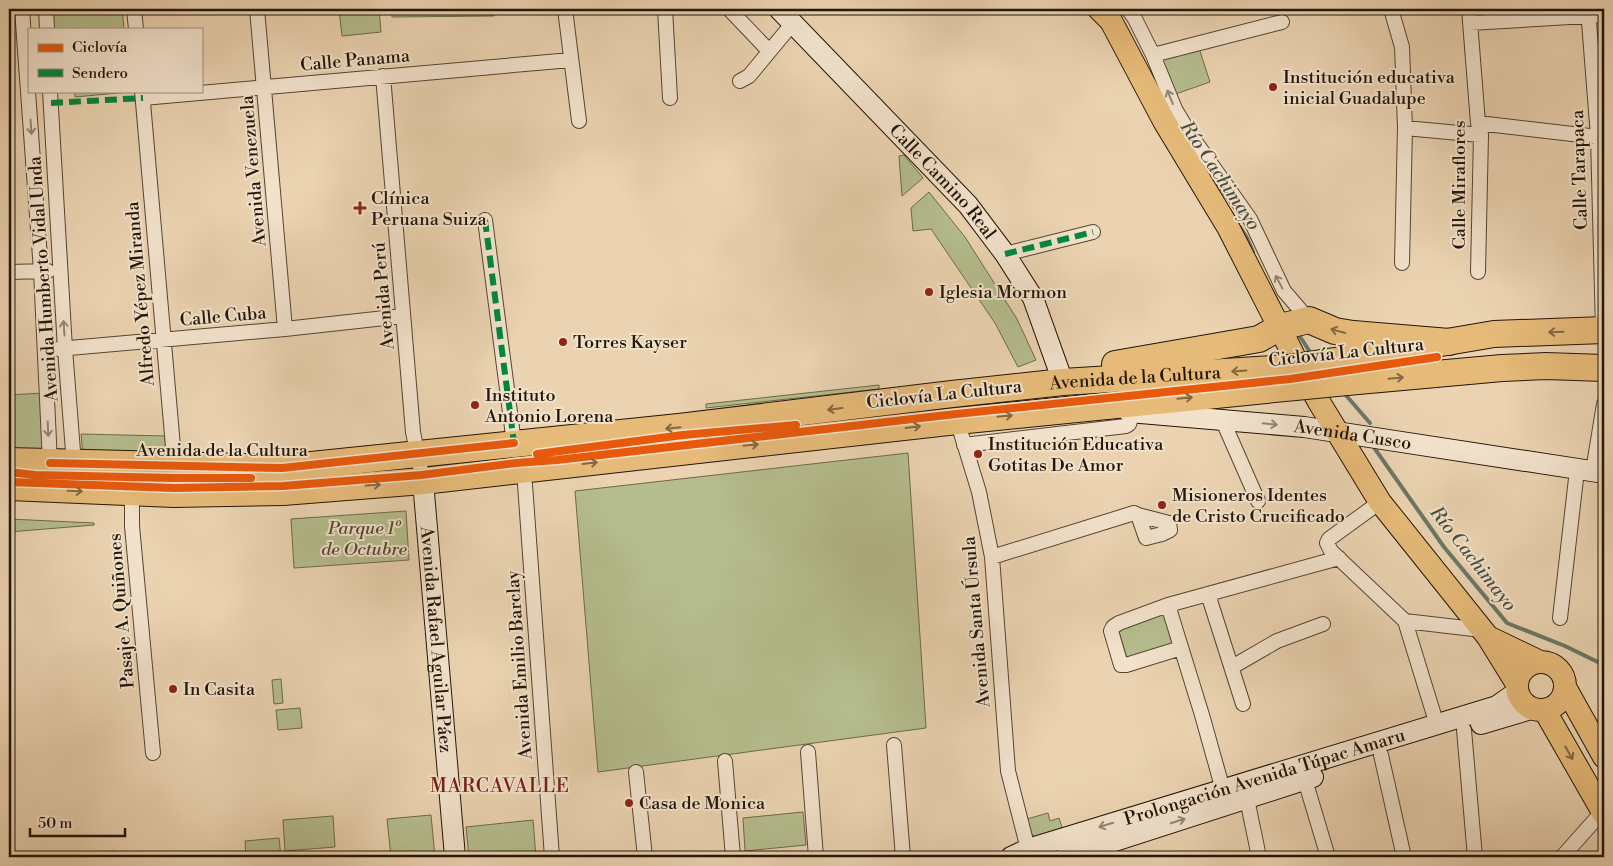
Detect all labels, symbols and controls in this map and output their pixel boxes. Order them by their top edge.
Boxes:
legend [28,28,202,92]
text: Ciclovía [72,38,128,57]
street label: Calle Panama [299,44,412,77]
text: Sendero [72,64,128,83]
place label: Institución educativa inicial Guadalupe [1283,66,1456,110]
marker: Institución educativa inicial Guadalupe [1267,81,1279,93]
one-way arrow [1165,90,1174,106]
street label: Avenida Venezuela [235,94,272,248]
street label: Calle Tarapaca [1566,109,1593,230]
water label: Río Cachimayo [1174,115,1266,235]
one-way arrow [26,119,35,135]
street label: Calle Camino Real [884,119,1001,245]
street label: Calle Miraflores [1448,120,1471,250]
street label: Avenida Humberto Vidal Unda [23,155,64,403]
place label: Clínica Peruana Suiza [371,187,488,231]
street label: Alfredo Yépez Miranda [121,200,160,388]
marker: Clínica Peruana Suiza [353,201,367,215]
street label: Avenida Perú [367,241,400,352]
one-way arrow [1274,274,1284,289]
place label: Iglesia Mormon [939,281,1067,304]
marker: Iglesia Mormon [923,286,935,298]
street label: Calle Cuba [179,301,268,332]
one-way arrow [59,321,68,337]
one-way arrow [1330,325,1346,335]
one-way arrow [1548,327,1564,337]
place label: Torres Kayser [573,331,687,354]
street label: Ciclovía La Cultura [1267,333,1426,372]
marker: Torres Kayser [557,336,569,348]
street label: Avenida de la Cultura [1047,361,1222,396]
one-way arrow [1232,366,1248,375]
one-way arrow [1387,373,1403,383]
street label: Ciclovía La Cultura [865,375,1024,414]
place label: Instituto Antonio Lorena [484,384,614,428]
one-way arrow [1176,393,1192,403]
marker: Instituto Antonio Lorena [469,399,481,411]
one-way arrow [827,404,843,414]
one-way arrow [997,411,1013,421]
street label: Avenida Cusco [1292,415,1413,455]
one-way arrow [1262,419,1278,429]
one-way arrow [44,421,53,437]
one-way arrow [904,422,920,432]
one-way arrow [665,423,681,433]
place label: Institución Educativa Gotitas De Amor [988,433,1164,477]
street label: Avenida de la Cultura [135,439,309,462]
one-way arrow [743,440,759,450]
marker: Institución Educativa Gotitas De Amor [972,448,984,460]
one-way arrow [581,458,597,468]
one-way arrow [365,481,381,490]
place label: Misioneros Identes de Cristo Crucificado [1172,484,1345,528]
one-way arrow [66,486,83,496]
marker: Misioneros Identes de Cristo Crucificado [1156,499,1168,511]
water label: Río Cachimayo [1424,500,1522,616]
park label: Parque 1º de Octubre [321,517,407,561]
street label: Avenida Rafael Aguilar Páez [415,524,457,754]
street label: Pasaje A. Quiñones [103,532,140,689]
street label: Avenida Santa Úrsula [957,534,996,710]
street label: Avenida Emilio Barclay [501,569,538,761]
place label: In Casita [183,678,256,701]
marker: In Casita [167,683,179,695]
street label: Prolongación Avenida Túpac Amaru [1121,723,1409,831]
one-way arrow [1565,745,1575,759]
district label: MARCAVALLE [430,774,570,798]
place label: Casa de Monica [639,792,766,815]
marker: Casa de Monica [623,797,635,809]
scale bar [30,806,125,838]
text: 50 m [38,814,72,833]
one-way arrow [1169,816,1185,825]
one-way arrow [1098,821,1114,831]

